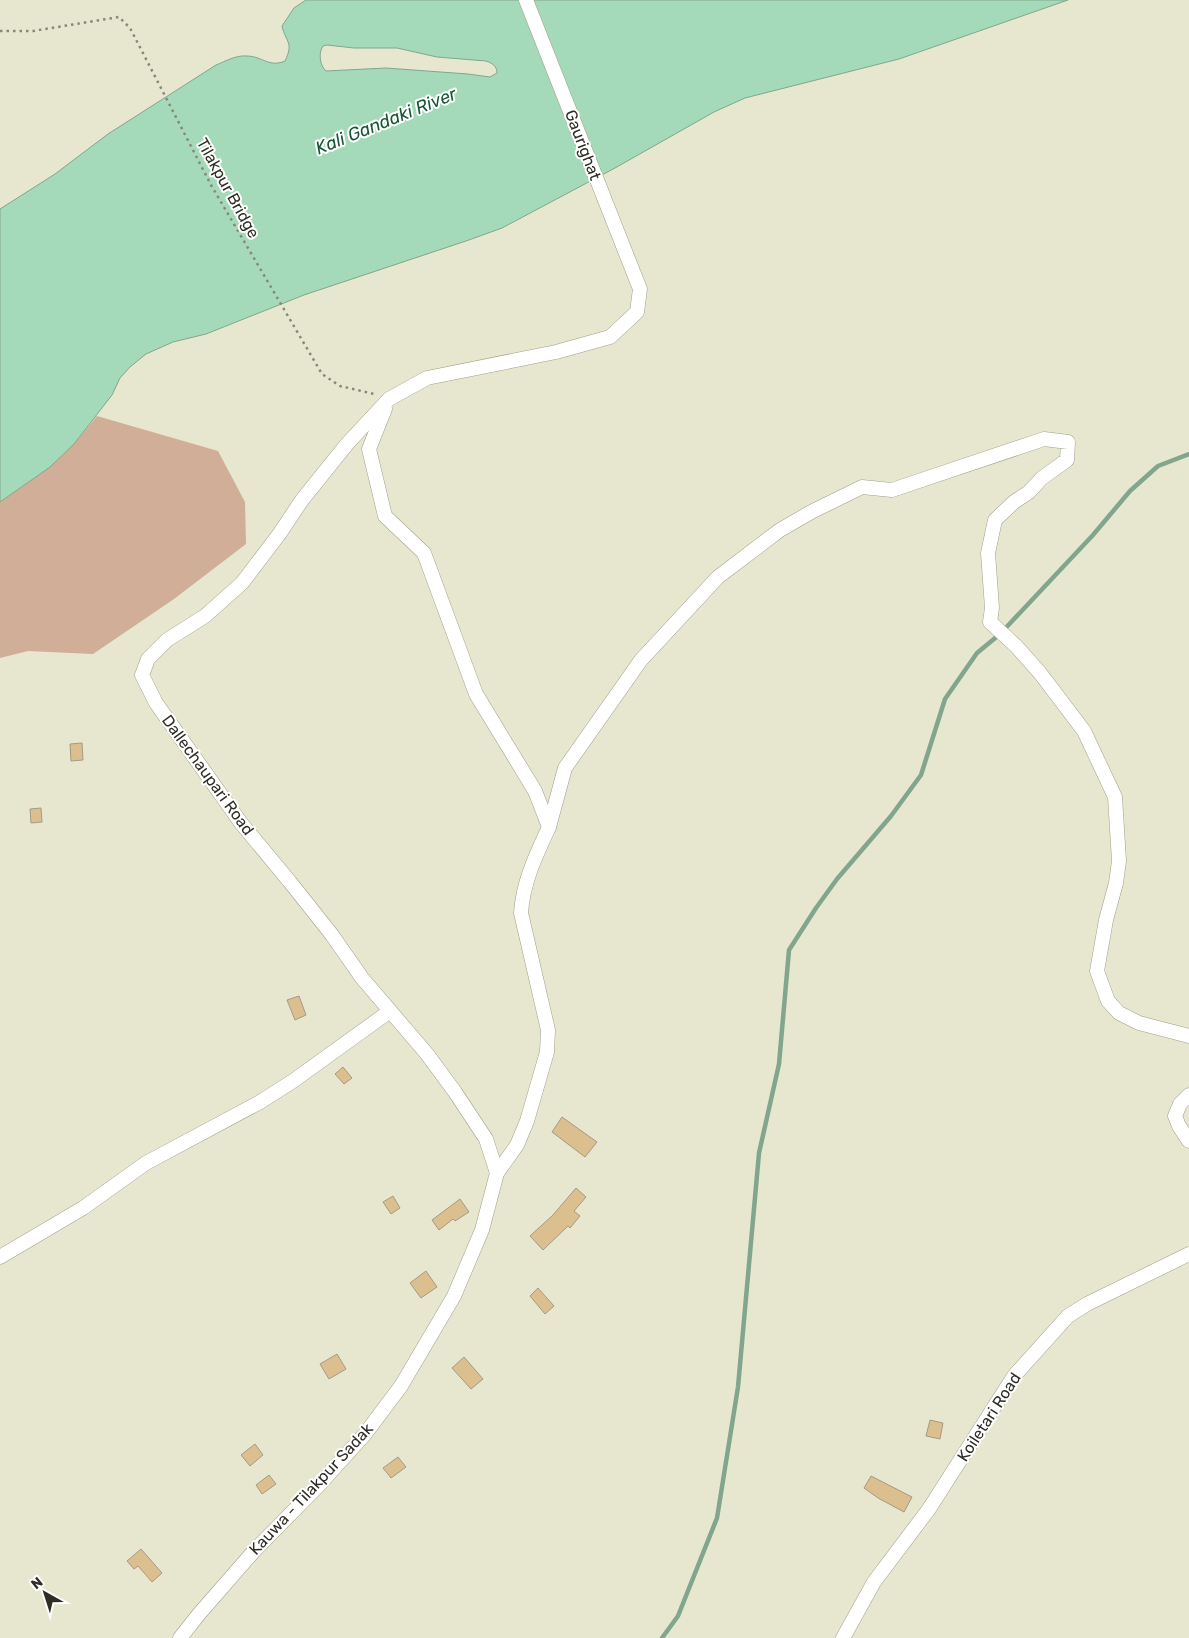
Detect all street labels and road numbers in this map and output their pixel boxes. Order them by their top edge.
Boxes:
street label: Gaurighat [561,107,605,183]
street label: Tilakpur Bridge [193,135,263,241]
street label: Dallechaupari Road [158,711,258,839]
street label: Koiletari Road [953,1369,1025,1465]
street label: Kauwa - Tilakpur Sadak [245,1419,377,1559]

